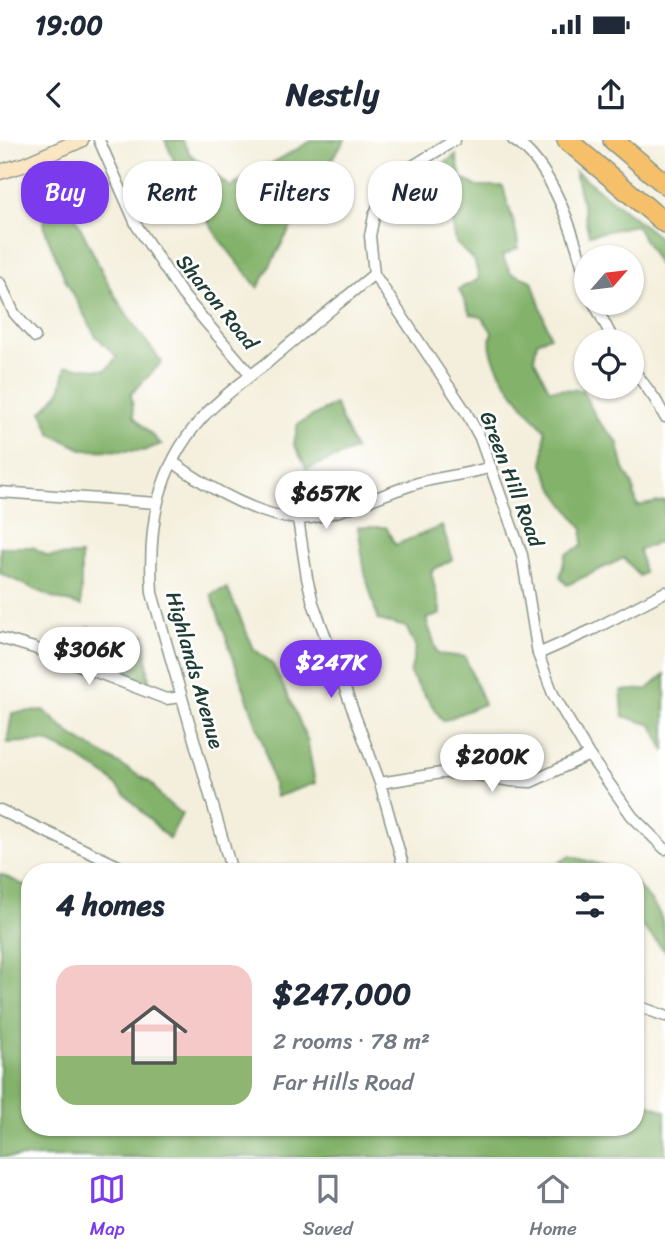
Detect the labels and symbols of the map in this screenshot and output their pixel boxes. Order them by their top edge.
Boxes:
street label: Sharon Road [166,245,269,360]
north arrow [574,245,644,315]
street label: Green Hill Road [469,405,556,554]
pin: $657K [277,472,375,531]
street label: Highlands Avenue [154,587,236,753]
pin: $306K [40,628,138,687]
pin: $247K [282,640,380,700]
pin: $200K [443,734,541,794]

